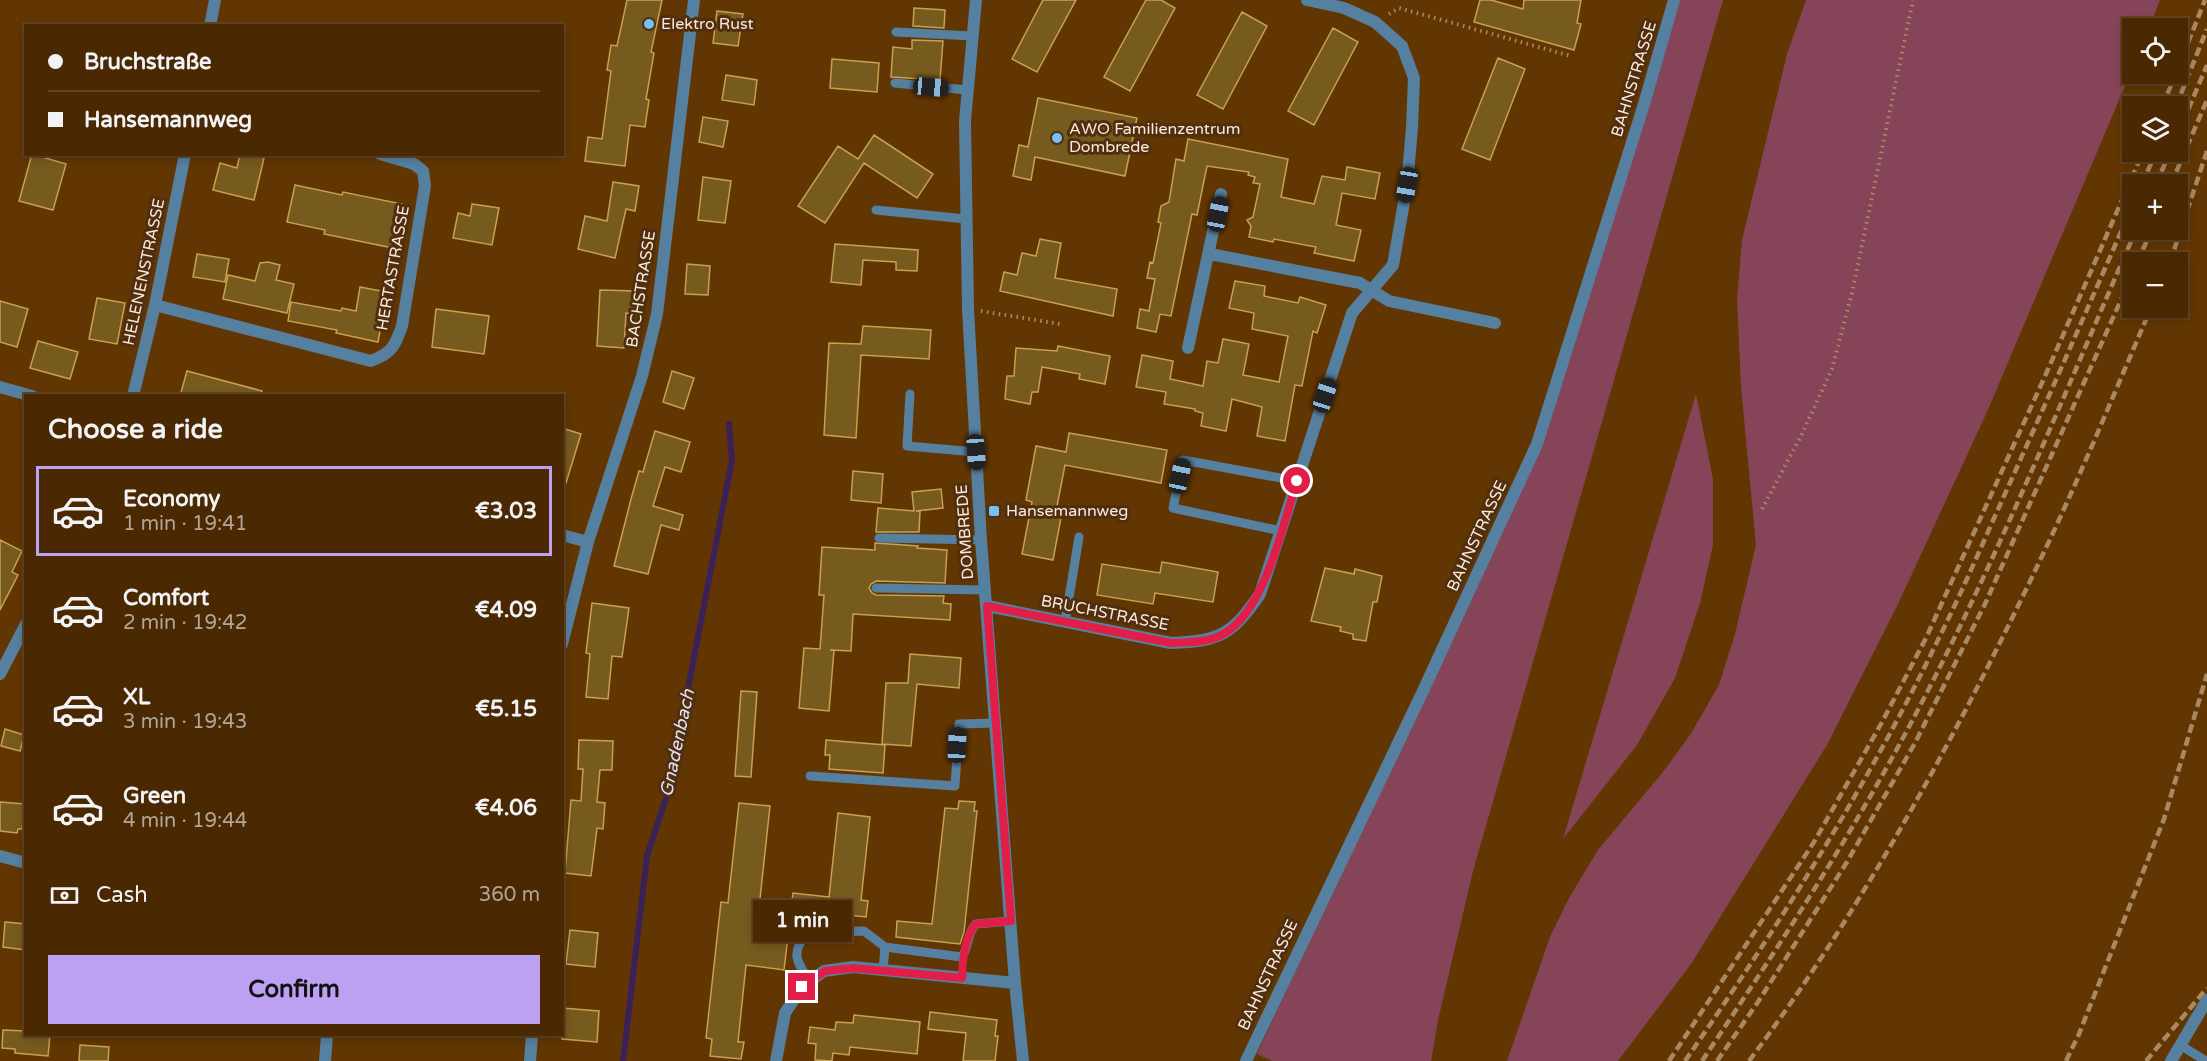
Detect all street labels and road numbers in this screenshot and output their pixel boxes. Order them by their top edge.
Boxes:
street label: BAHNSTRASSE [1607,19,1661,139]
street label: HELENENSTRASSE [119,197,169,347]
street label: HERTASTRASSE [372,204,414,332]
street label: BACHSTRASSE [622,229,660,349]
street label: BAHNSTRASSE [1443,477,1511,595]
street label: DOMBREDE [952,484,978,580]
street label: BRUCHSTRASSE [1039,591,1171,635]
street label: BAHNSTRASSE [1234,916,1302,1034]

